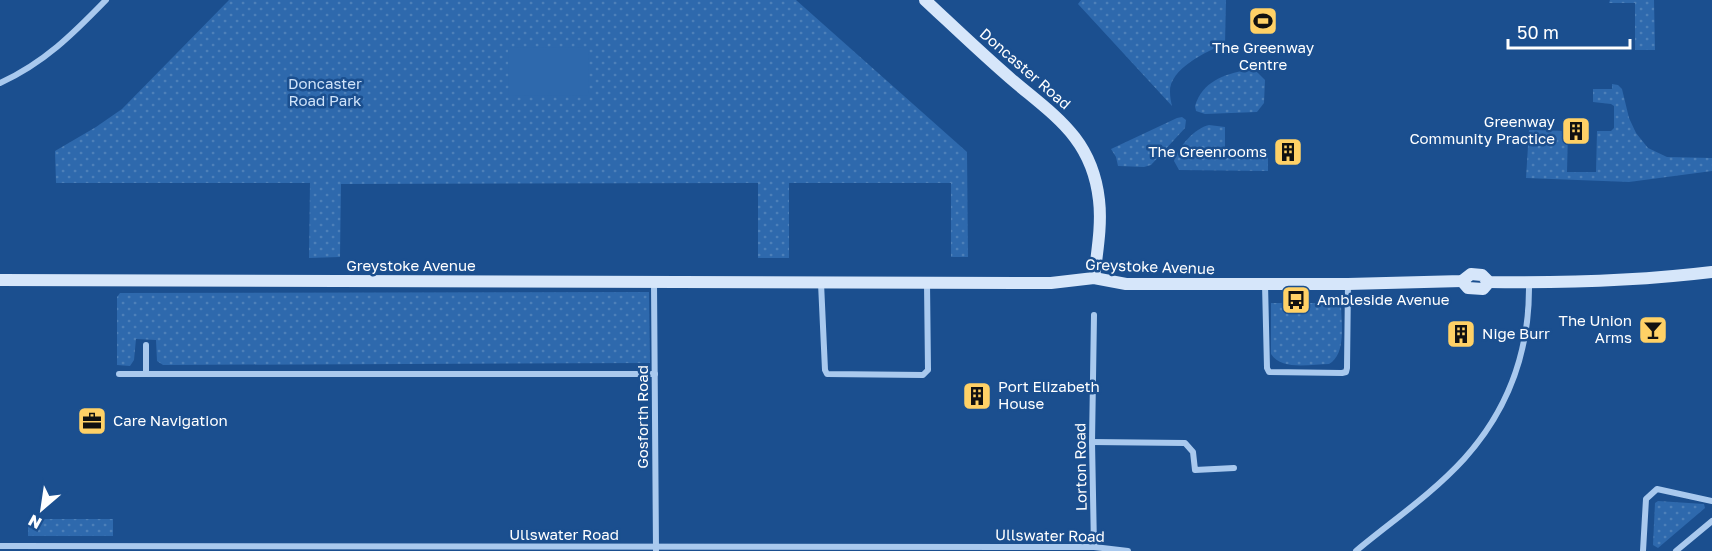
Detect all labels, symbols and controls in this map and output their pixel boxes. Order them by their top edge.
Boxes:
sports icon: The Greenway Centre [1247,5,1279,37]
scale bar [1508,12,1630,50]
text: 50 m [1517,21,1559,43]
street label: Doncaster Road [977,24,1075,113]
place label: The Greenway Centre [1212,38,1315,73]
park label: Doncaster Road Park [288,74,362,109]
place label: Greenway Community Practice [1409,112,1556,147]
building icon: Greenway Community Practice [1560,115,1592,147]
building icon: The Greenrooms [1272,136,1304,168]
place label: The Greenrooms [1148,142,1267,160]
street label: Greystoke Avenue [1085,255,1215,277]
street label: Greystoke Avenue [346,256,476,274]
bus stop icon: Ambleside Avenue [1280,284,1312,316]
place label: Ambleside Avenue [1317,290,1450,308]
place label: The Union Arms [1559,311,1632,346]
bar icon: The Union Arms [1637,314,1669,346]
building icon: Nige Burr [1445,318,1477,350]
place label: Nige Burr [1482,324,1550,342]
street label: Gosforth Road [633,365,651,469]
place label: Port Elizabeth House [998,377,1100,412]
building icon: Port Elizabeth House [961,380,993,412]
office icon: Care Navigation [76,405,108,437]
place label: Care Navigation [113,411,228,429]
street label: Lorton Road [1070,423,1090,511]
north arrow [12,479,72,539]
text: N [25,510,45,534]
street label: Ullswater Road [509,525,619,543]
street label: Ullswater Road [995,525,1105,545]

